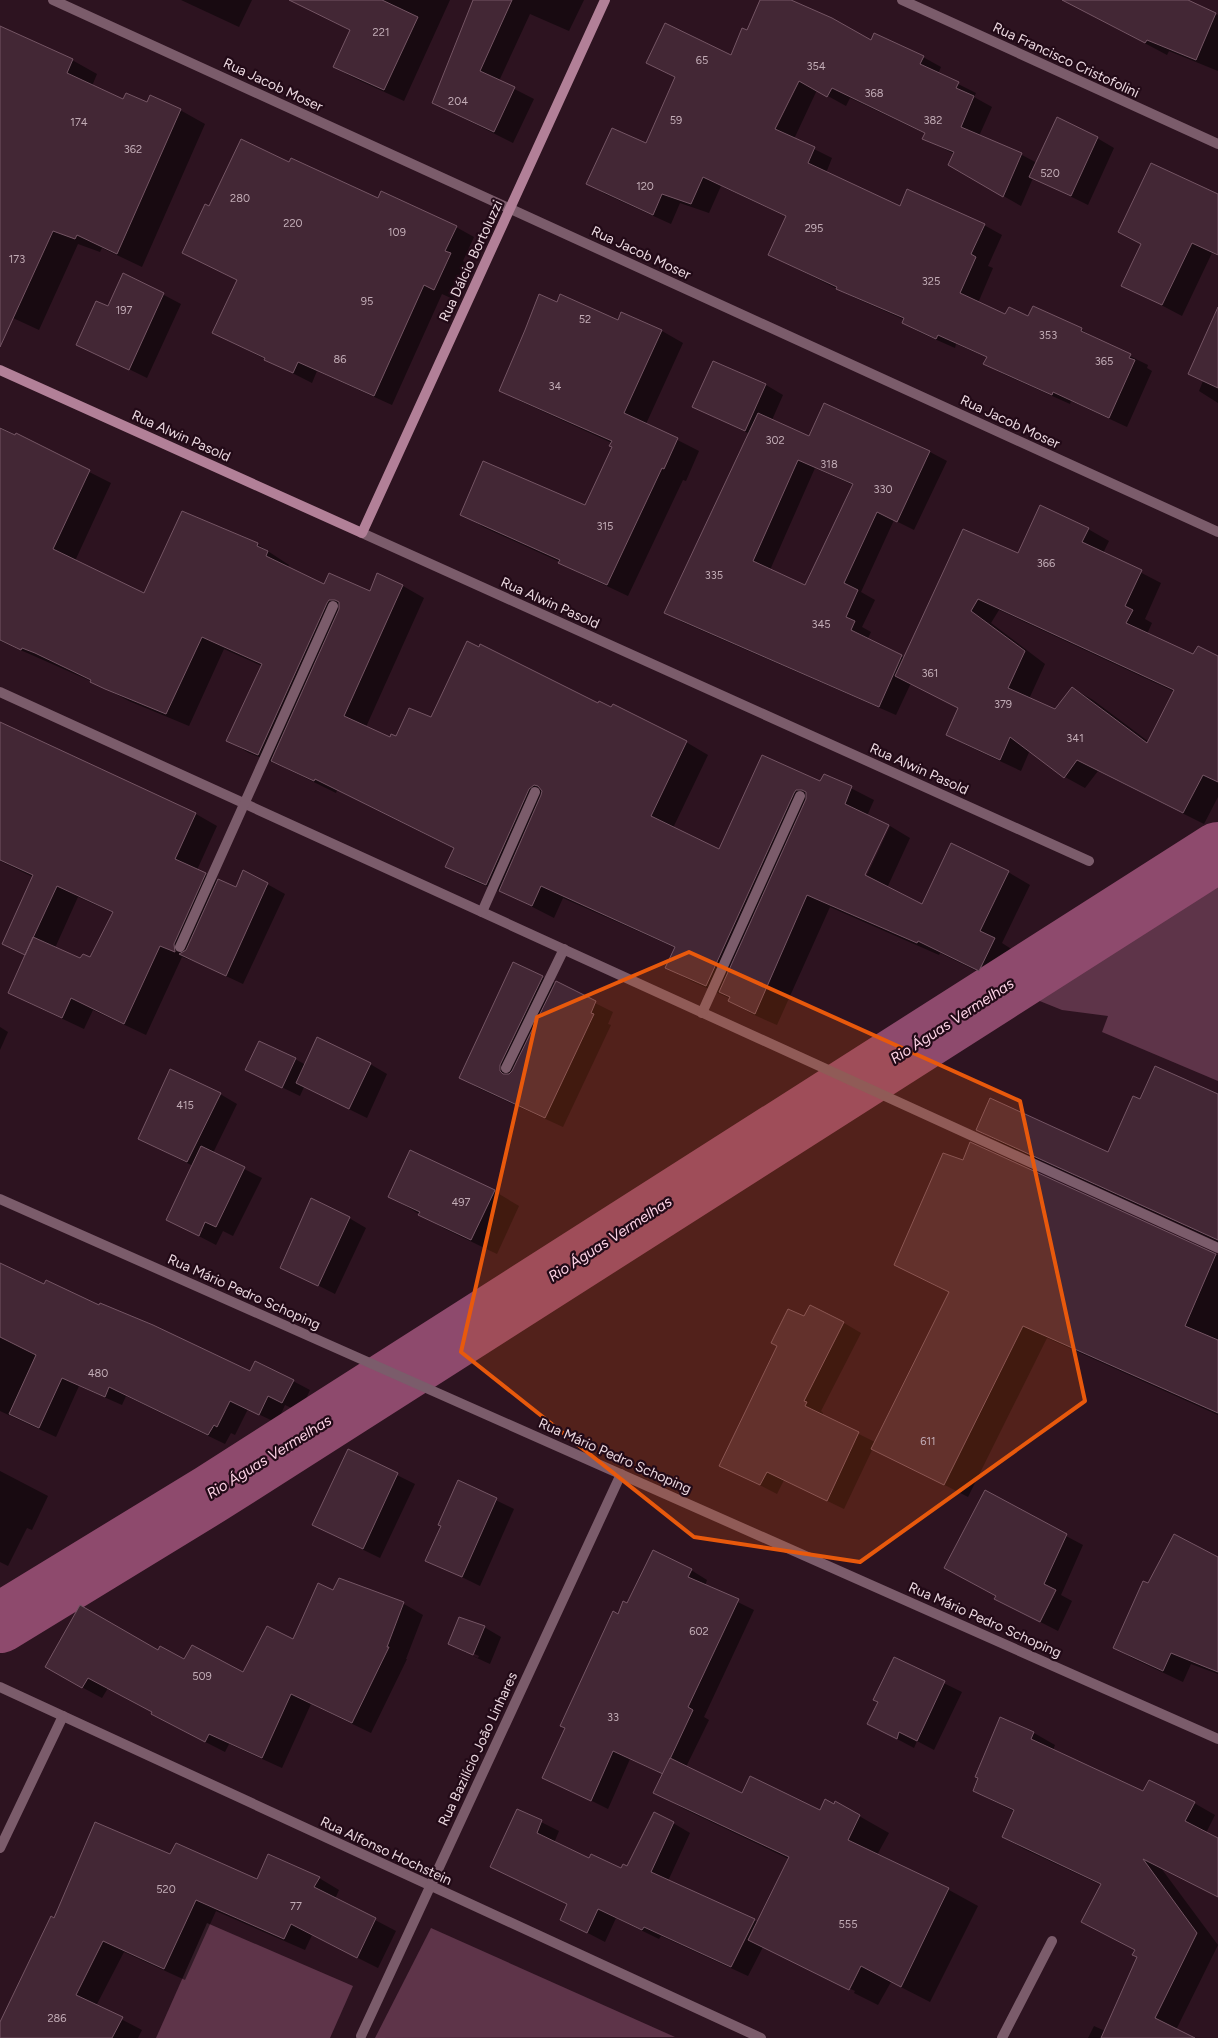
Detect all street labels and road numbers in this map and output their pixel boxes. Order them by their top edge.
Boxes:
street label: Rua Francisco Cristofolini [990,19,1142,101]
street label: Rua Jacob Moser [221,55,326,116]
street label: Rua Dálcio Bortoluzzi [435,198,507,324]
street label: Rua Jacob Moser [589,223,694,284]
street label: Rua Jacob Moser [958,392,1063,453]
street label: Rua Alwin Pasold [129,407,233,465]
street label: Rua Alwin Pasold [498,574,602,632]
street label: Rua Alwin Pasold [867,740,971,798]
street label: Rua Mário Pedro Schoping [165,1251,323,1333]
street label: Rua Mário Pedro Schoping [536,1415,694,1497]
street label: Rua Mário Pedro Schoping [906,1579,1064,1661]
street label: Rua Bazilício João Linhares [435,1669,521,1829]
street label: Rua Alfonso Hochstein [317,1813,455,1889]

